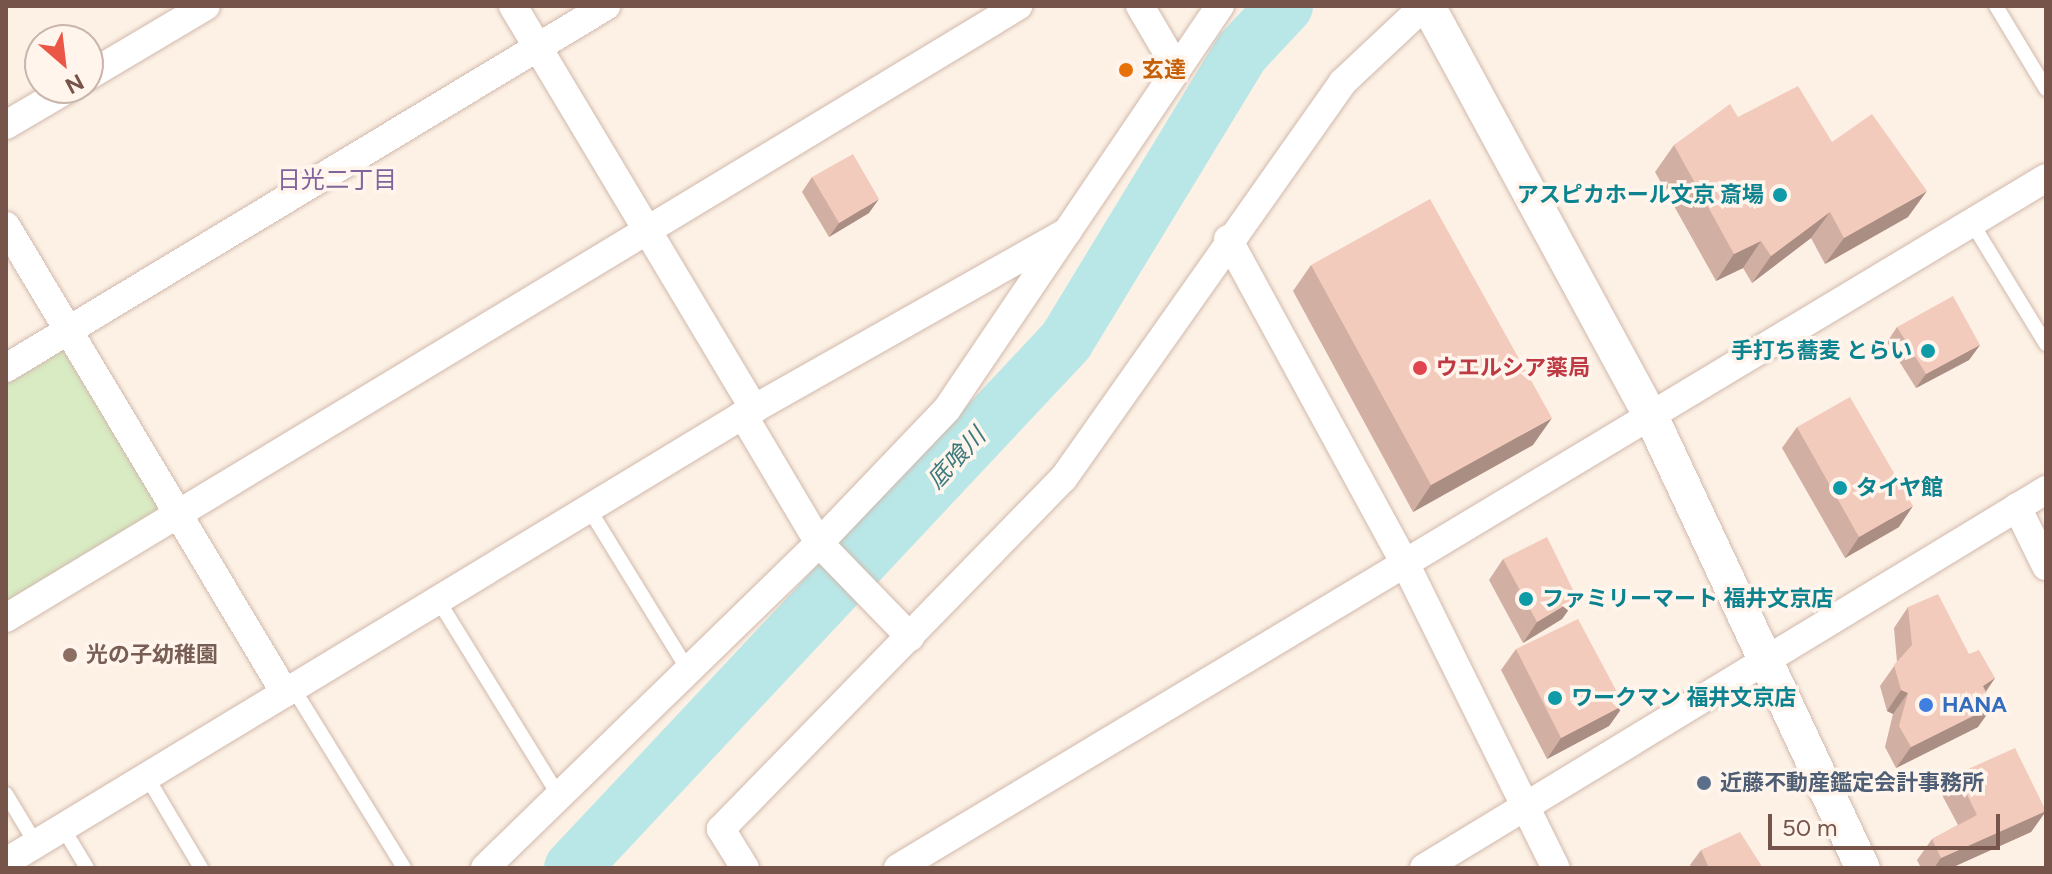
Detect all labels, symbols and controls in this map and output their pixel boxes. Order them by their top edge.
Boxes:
north arrow [24,24,104,104]
place label: 玄達 [1142,57,1186,83]
marker: 玄達 [1117,61,1135,79]
text: N [61,68,88,100]
district label: 日光二丁目 [277,166,397,194]
place label: アスピカホール文京 斎場 [1517,182,1764,208]
marker: アスピカホール文京 斎場 [1771,186,1789,204]
place label: 手打ち蕎麦 とらい [1731,338,1912,364]
marker: 手打ち蕎麦 とらい [1919,342,1937,360]
place label: ウエルシア薬局 [1436,355,1590,381]
marker: ウエルシア薬局 [1411,359,1429,377]
water label: 底喰川 [921,422,991,494]
place label: タイヤ館 [1856,475,1944,501]
marker: タイヤ館 [1831,479,1849,497]
place label: ファミリーマート 福井文京店 [1542,586,1833,612]
marker: ファミリーマート 福井文京店 [1517,590,1535,608]
place label: 光の子幼稚園 [86,642,218,668]
marker: 光の子幼稚園 [61,646,79,664]
place label: ワークマン 福井文京店 [1571,685,1796,711]
marker: ワークマン 福井文京店 [1546,689,1564,707]
place label: HANA [1942,692,2007,718]
marker: HANA [1917,696,1935,714]
place label: 近藤不動産鑑定会計事務所 [1720,770,1984,796]
marker: 近藤不動産鑑定会計事務所 [1695,774,1713,792]
scale bar [1772,798,2004,848]
text: 50 m [1782,813,1838,842]

